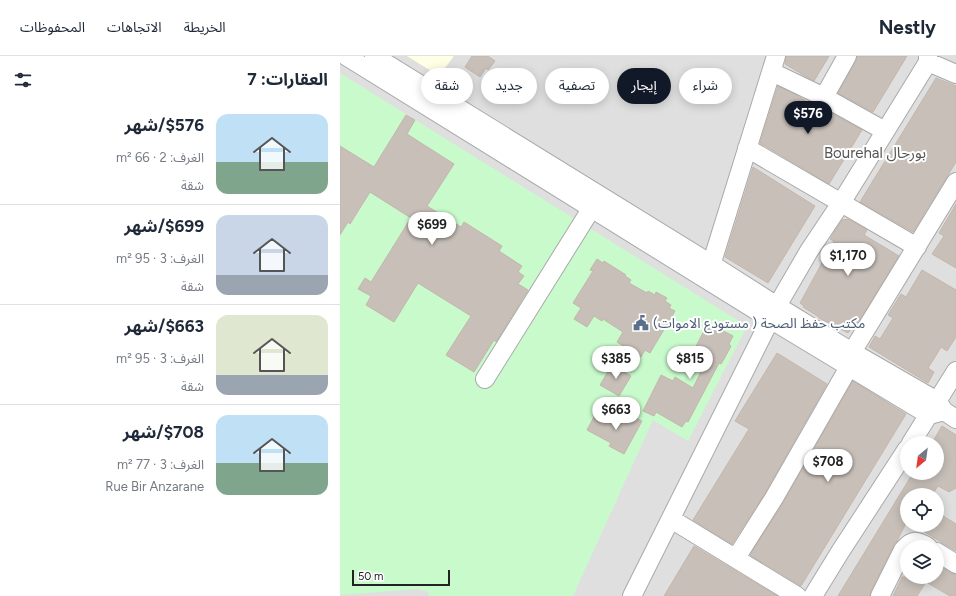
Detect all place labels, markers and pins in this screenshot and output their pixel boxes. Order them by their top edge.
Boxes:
pin: $576 [784,101,832,135]
pin: $699 [408,212,456,246]
pin: $1,170 [815,243,881,277]
public building icon: مكتب حفظ الصحة ( مستودع الاموات) [632,314,650,332]
place label: مكتب حفظ الصحة ( مستودع الاموات) [653,315,865,334]
pin: $385 [592,346,640,380]
pin: $815 [666,346,714,380]
pin: $663 [592,397,640,431]
pin: $708 [804,449,852,483]

